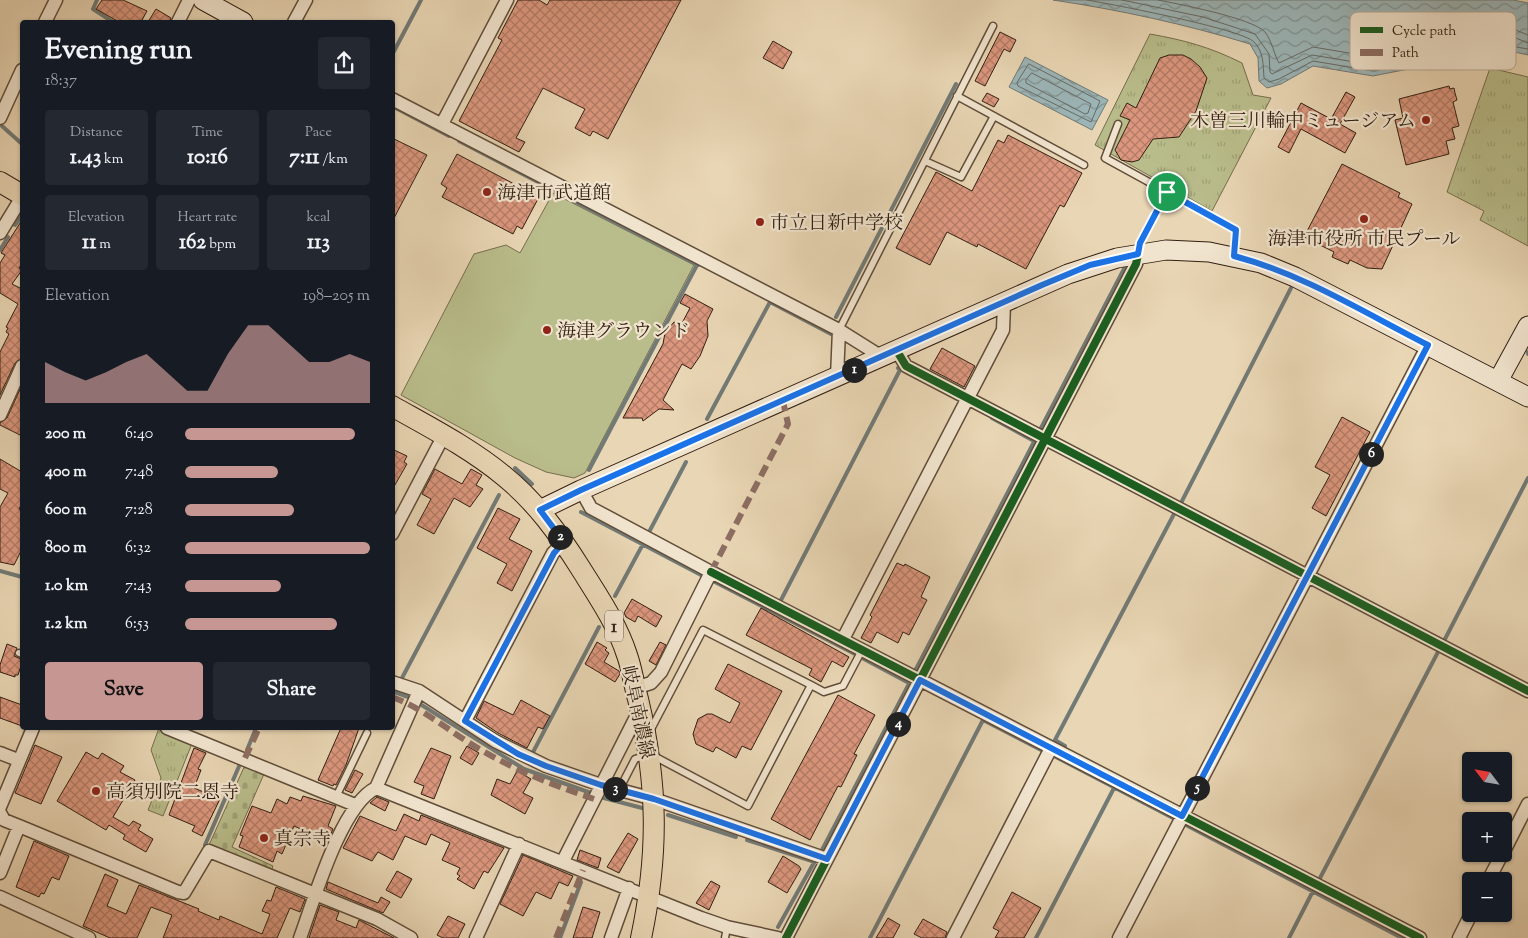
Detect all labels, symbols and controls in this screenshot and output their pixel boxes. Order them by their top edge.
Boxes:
legend [1350,12,1516,70]
text: Cycle path [1392,22,1456,42]
text: Evening run [45,31,192,71]
button: share [318,37,370,89]
text: Path [1392,44,1419,64]
text: 18:37 [45,70,77,93]
place label: 木曽三川輪中ミュージアム [1190,109,1416,136]
marker: 木曽三川輪中ミュージアム [1420,114,1432,126]
text: Distance [70,123,123,143]
text: Time [192,123,223,143]
text: Pace [305,123,332,143]
text: 1.43 [70,143,101,173]
text: 10:16 [187,143,228,173]
text: 7:11 [289,143,319,173]
text: km [101,150,123,170]
text: /km [319,150,348,170]
pin [1146,171,1188,213]
icon: arrive [1153,178,1181,206]
place label: 海津市武道館 [497,181,611,208]
marker: 海津市武道館 [481,186,493,198]
text: Elevation [68,208,125,228]
text: Heart rate [178,208,237,228]
text: kcal [306,208,331,228]
place label: 市立日新中学校 [770,211,903,238]
marker: 海津市役所 市民プール [1358,213,1370,225]
marker: 市立日新中学校 [754,216,766,228]
place label: 海津市役所 市民プール [1267,227,1461,254]
text: 11 [82,228,96,258]
text: 162 [179,228,206,258]
text: 113 [307,228,330,258]
text: m [96,235,111,255]
text: bpm [206,235,236,255]
text: Elevation [45,285,110,308]
text: 198–205 m [303,285,370,308]
place label: 海津グラウンド [557,319,690,346]
marker: 海津グラウンド [541,324,553,336]
pin: 1 [842,358,866,382]
text: 1 [852,360,857,380]
text: 200 m [45,423,86,446]
text: 6:40 [125,423,153,446]
pin: 6 [1358,442,1384,466]
text: 6 [1368,444,1375,464]
text: 400 m [45,461,87,484]
text: 7:48 [125,461,153,484]
text: 600 m [45,499,87,522]
text: 7:28 [125,499,153,522]
pin: 2 [548,524,572,550]
text: 2 [557,527,564,547]
text: 800 m [45,537,87,560]
text: 6:32 [125,537,151,560]
text: 1.0 km [45,575,88,598]
text: 7:43 [125,575,152,598]
road number: 1 [605,610,623,642]
text: 1.2 km [45,613,87,636]
text: 6:53 [125,613,149,636]
button: Save [45,662,203,720]
button: Share [213,662,370,720]
street label: 岐阜南濃線 [613,663,660,762]
pin: 4 [886,712,910,736]
text: 4 [895,714,902,734]
north arrow [1462,752,1512,802]
map controls [1462,752,1512,922]
pin: 3 [602,776,628,802]
pin: 5 [1184,776,1210,800]
text: 5 [1195,778,1200,798]
text: 3 [613,779,618,799]
place label: 高須別院二恩寺 [106,780,239,807]
marker: 高須別院二恩寺 [90,785,102,797]
button: + [1462,812,1512,862]
place label: 真宗寺 [274,827,331,854]
marker: 真宗寺 [258,832,270,844]
button: − [1462,872,1512,922]

